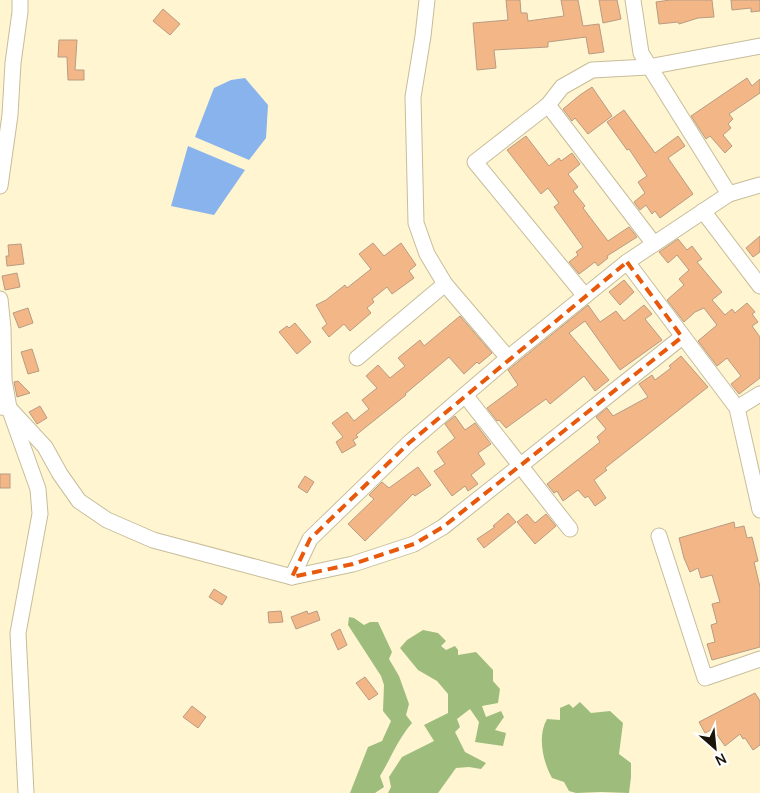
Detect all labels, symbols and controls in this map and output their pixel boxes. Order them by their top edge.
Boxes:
north arrow [690,723,740,773]
text: N [712,749,730,771]

